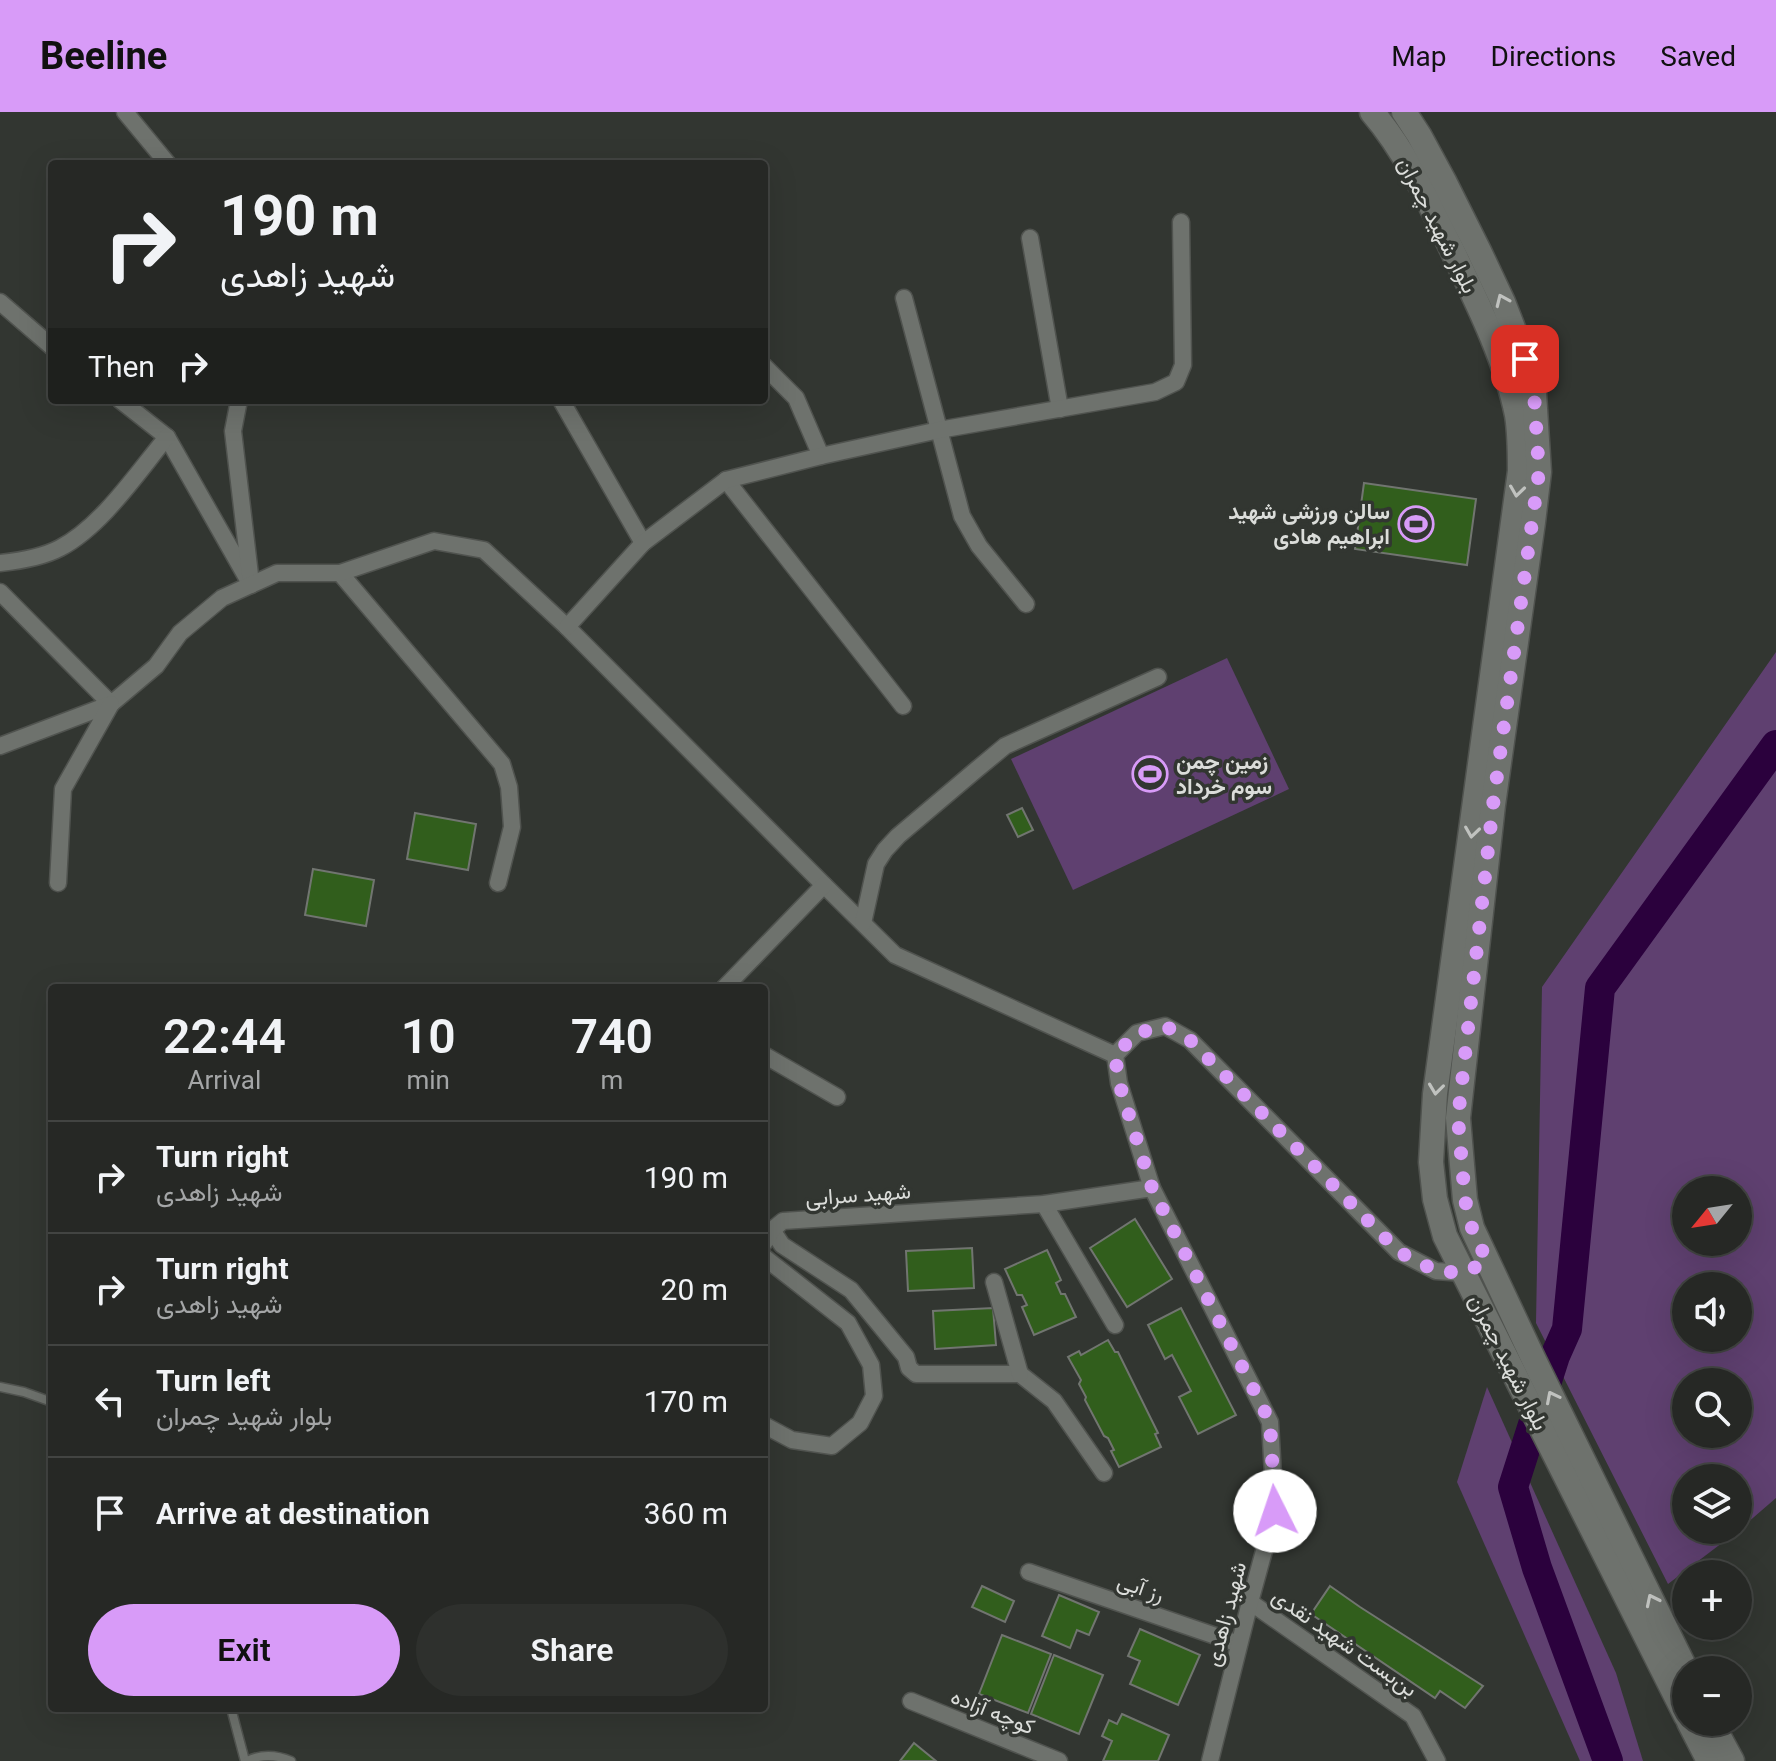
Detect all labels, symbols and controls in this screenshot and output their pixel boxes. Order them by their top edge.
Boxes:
text: Beeline [40,34,167,78]
text: Map [1391,40,1447,73]
text: Directions [1491,40,1616,73]
text: Saved [1660,40,1736,73]
street label: بلوار شهید چمران [1391,153,1483,298]
text: 190 m [220,183,379,249]
icon: right [88,192,192,296]
text: شهید زاهدی [220,254,395,296]
one-way arrow [1495,294,1511,308]
pin [1491,325,1559,393]
icon: arrive [1503,337,1547,381]
icon: right [171,344,215,388]
text: Then [88,349,155,384]
one-way arrow [1509,484,1526,498]
place label: سالن ورزشی شهید ابراهیم هادی [1228,499,1390,551]
sports icon: سالن ورزشی شهید ابراهیم هادی [1397,505,1435,543]
place label: زمین چمن سوم خرداد [1176,749,1272,801]
sports icon: زمین چمن سوم خرداد [1131,755,1169,793]
one-way arrow [1463,826,1480,839]
text: 22:44 [163,1008,286,1065]
text: 10 [401,1008,456,1065]
text: 740 [571,1008,653,1065]
text: Arrival [188,1065,261,1095]
text: min [407,1065,450,1095]
text: m [600,1065,623,1095]
one-way arrow [1428,1082,1445,1096]
text: Turn right [156,1139,289,1174]
icon: right [88,1155,132,1199]
text: 190 m [644,1160,728,1195]
north arrow [1672,1176,1752,1256]
map controls [1672,1176,1752,1736]
text: شهید زاهدی [156,1177,283,1207]
street label: شهید سرابی [804,1178,912,1212]
text: Turn right [156,1251,289,1286]
icon: right [88,1267,132,1311]
text: 20 m [661,1272,728,1307]
button: sound [1672,1272,1752,1352]
text: شهید زاهدی [156,1289,283,1319]
street label: بلوار شهید چمران [1462,1290,1554,1435]
text: Turn left [156,1363,271,1398]
button: search [1672,1368,1752,1448]
icon: left [88,1379,132,1423]
text: 170 m [644,1384,728,1419]
one-way arrow [1547,1391,1562,1406]
text: بلوار شهید چمران [156,1401,332,1431]
button: layers [1672,1464,1752,1544]
position arrow [1233,1469,1317,1553]
icon: arrive [88,1491,132,1535]
text: Arrive at destination [156,1496,430,1531]
text: 360 m [644,1496,728,1531]
street label: شهید زاهدی [1200,1559,1252,1669]
button: + [1672,1560,1752,1640]
street label: رز آبی [1114,1568,1168,1608]
street label: بن‌بست شهید نقدی [1267,1583,1422,1703]
one-way arrow [1646,1594,1662,1609]
button: Exit [88,1604,400,1696]
button: Share [416,1604,728,1696]
button: − [1672,1656,1752,1736]
street label: کوچه آزاده [947,1683,1039,1742]

